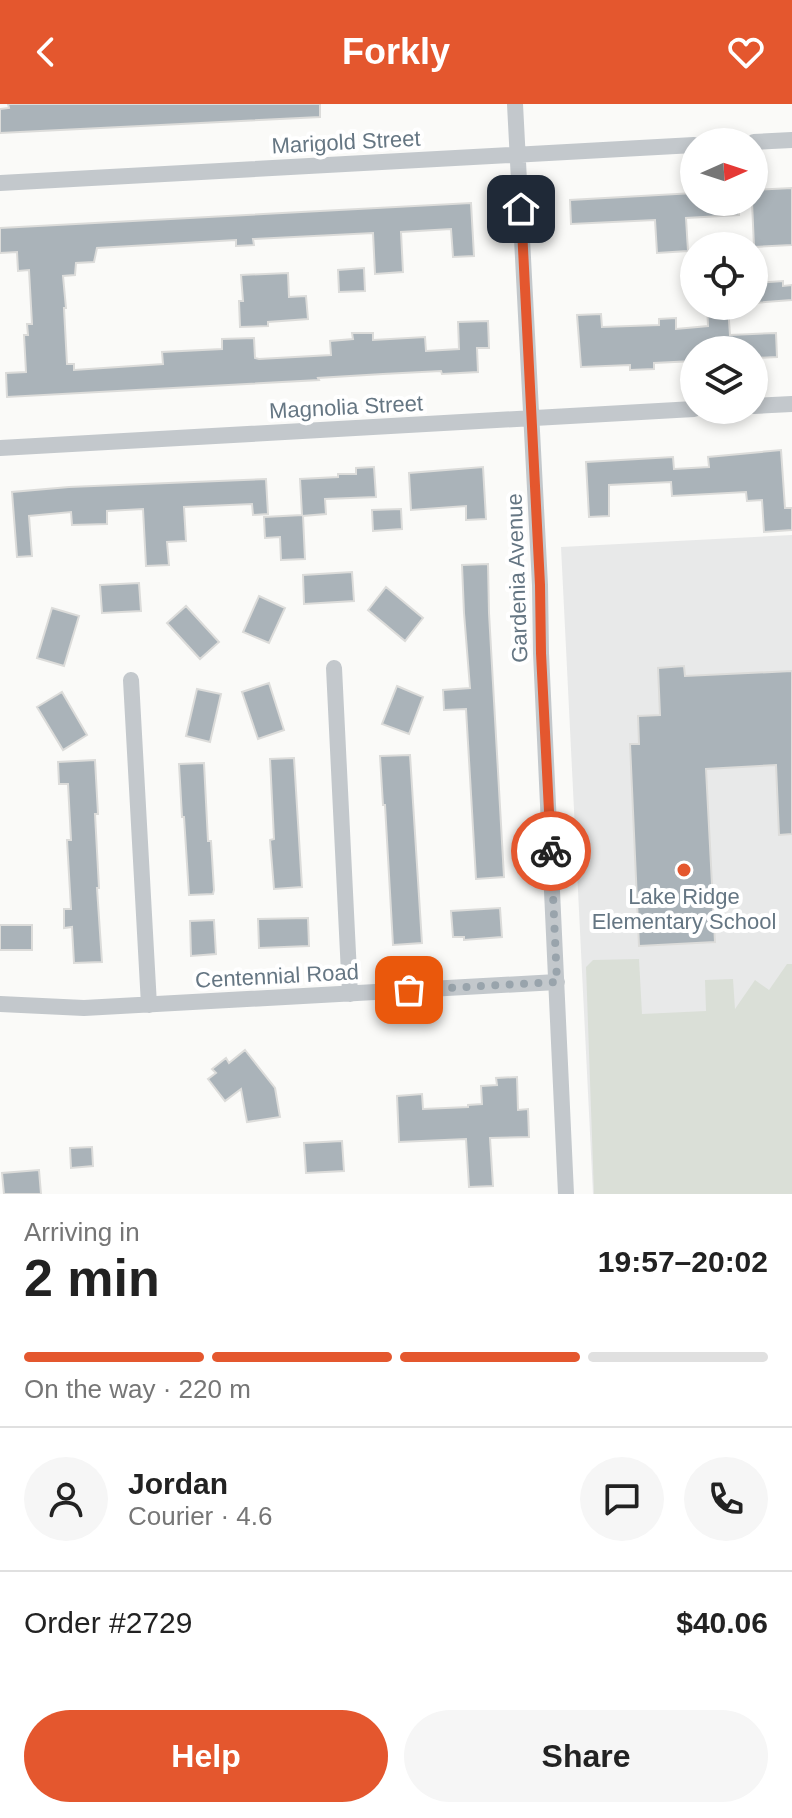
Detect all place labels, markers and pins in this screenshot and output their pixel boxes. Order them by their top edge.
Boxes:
pin [487,175,555,243]
marker: Lake Ridge Elementary School [675,861,693,879]
place label: Lake Ridge Elementary School [592,884,776,934]
pin [375,956,443,1024]

